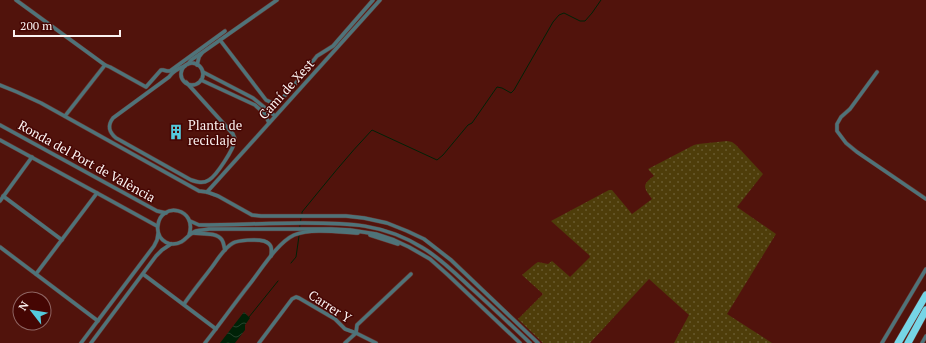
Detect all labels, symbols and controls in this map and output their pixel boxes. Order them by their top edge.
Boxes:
scale bar [14,12,120,38]
text: 200 m [20,18,53,33]
street label: Camí de Xest [254,55,318,123]
street label: Ronda del Port de València [15,116,159,206]
place label: Planta de reciclaje [188,116,242,149]
building icon: Planta de reciclaje [167,123,185,141]
street label: Carrer Y [305,285,356,327]
north arrow [12,291,52,331]
text: N [15,298,32,313]

